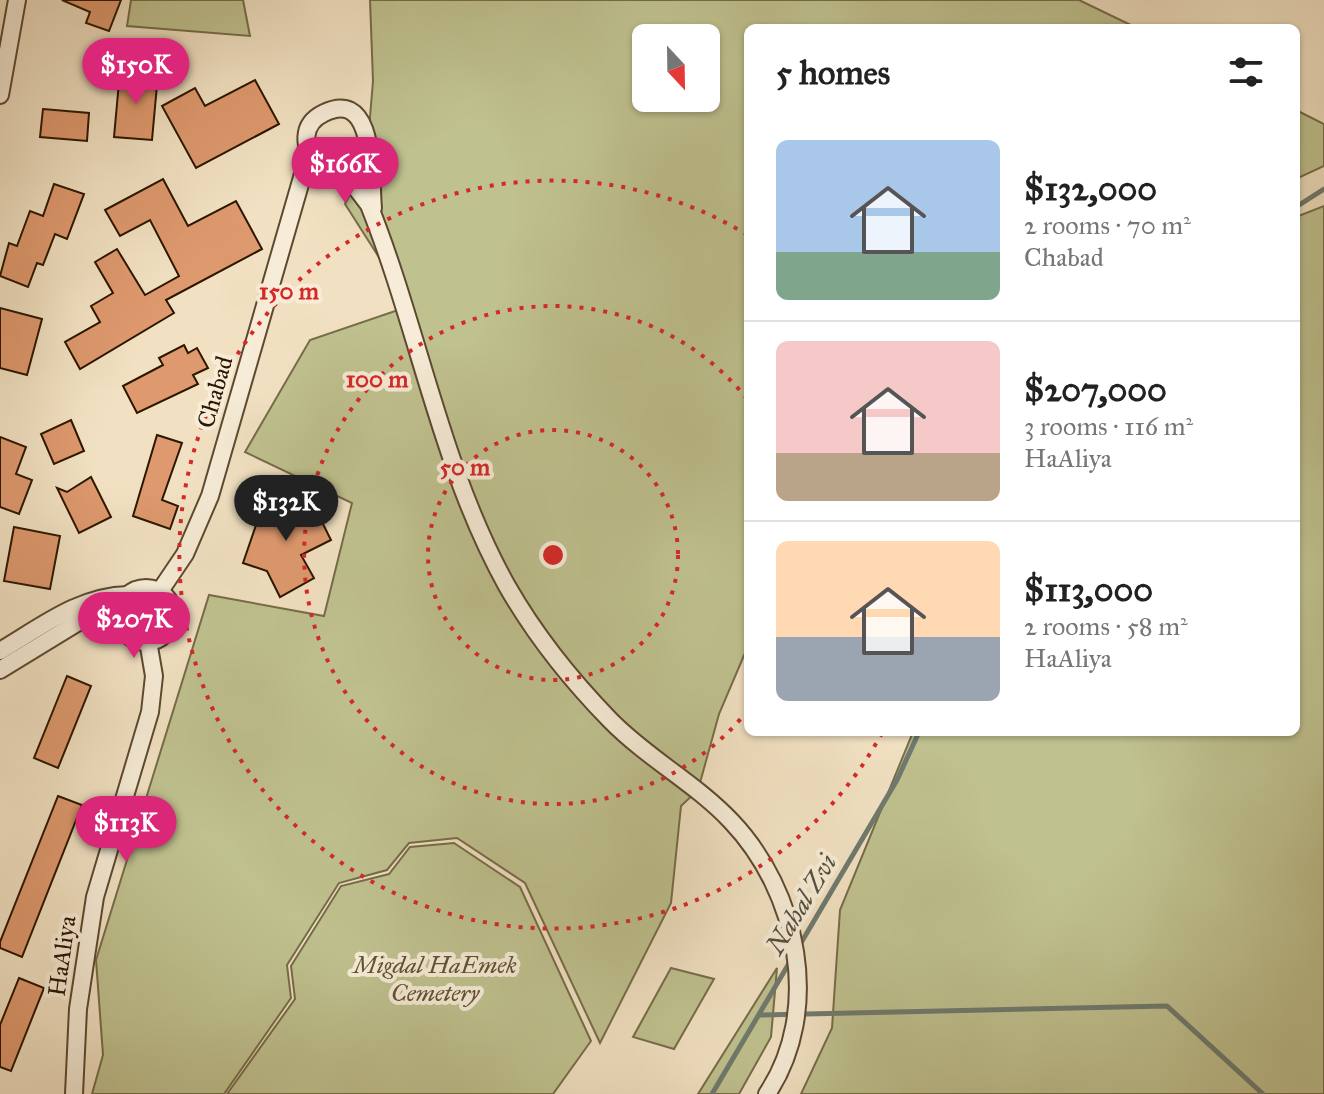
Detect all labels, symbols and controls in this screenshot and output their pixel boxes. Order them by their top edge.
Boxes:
north arrow [632,24,720,112]
map controls [632,24,720,112]
pin: $150K [80,38,192,106]
text: $150K [100,48,172,80]
icon: filters [1224,50,1268,94]
text: 5 homes [776,52,890,93]
pin: $166K [289,137,401,205]
text: $166K [310,147,380,179]
text: $132,000 [1024,168,1157,209]
icon: home [840,172,936,268]
text: 2 rooms · 70 m² [1024,209,1191,241]
text: Chabad [1024,241,1104,273]
text: 150 m [259,276,320,306]
street label: Chabad [190,352,240,432]
text: 100 m [346,364,409,394]
text: $207,000 [1024,369,1167,410]
icon: home [840,373,936,469]
text: 3 rooms · 116 m² [1024,410,1193,442]
text: HaAliya [1024,442,1112,474]
text: 50 m [440,452,491,482]
pin: $132K [230,475,342,543]
text: $132K [252,485,320,517]
centre of rings [539,541,567,569]
text: $113,000 [1024,569,1153,610]
icon: home [840,573,936,669]
pin: $207K [78,592,190,660]
text: $207K [96,602,172,634]
text: 2 rooms · 58 m² [1024,610,1188,642]
text: HaAliya [1024,642,1112,674]
pin: $113K [70,796,182,864]
text: $113K [94,806,159,838]
water label: Nahal Zvi [758,848,844,962]
street label: HaAliya [42,913,83,998]
park label: Migdal HaEmek Cemetery [351,950,517,1008]

